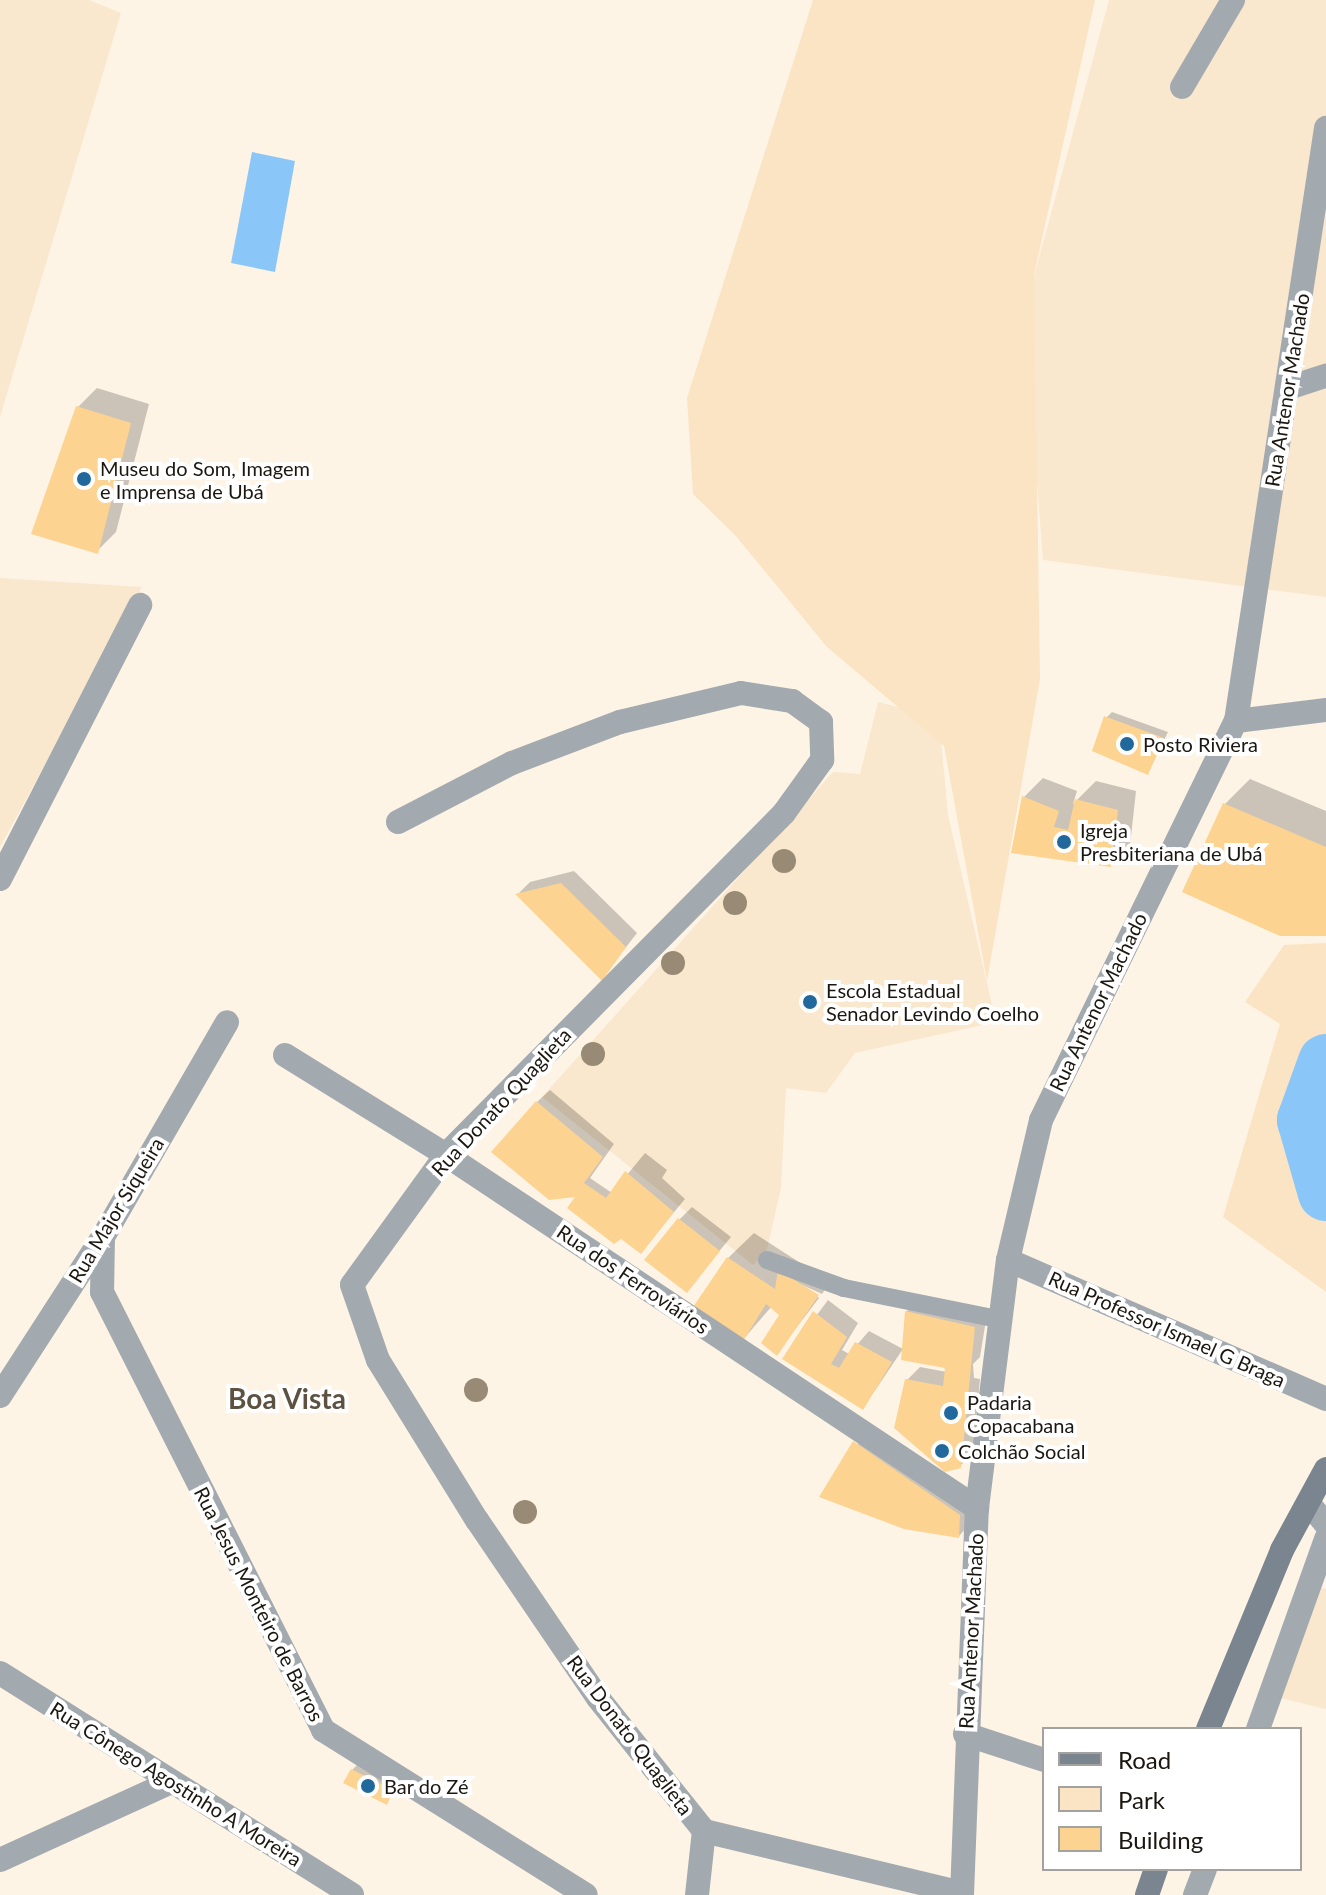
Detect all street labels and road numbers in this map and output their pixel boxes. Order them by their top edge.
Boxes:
street label: Rua Antenor Machado [1260,291,1314,489]
street label: Rua Antenor Machado [1044,908,1152,1096]
street label: Rua Donato Quaglieta [426,1023,576,1181]
street label: Rua Major Siqueira [63,1133,169,1287]
street label: Rua dos Ferroviários [553,1219,713,1339]
street label: Rua Professor Ismael G Braga [1045,1266,1289,1392]
street label: Rua Jesus Monteiro de Barros [189,1482,329,1726]
street label: Rua Antenor Machado [954,1532,988,1730]
street label: Rua Donato Quaglieta [562,1650,698,1820]
street label: Rua Cônego Agostinho A Moreira [45,1696,307,1872]

